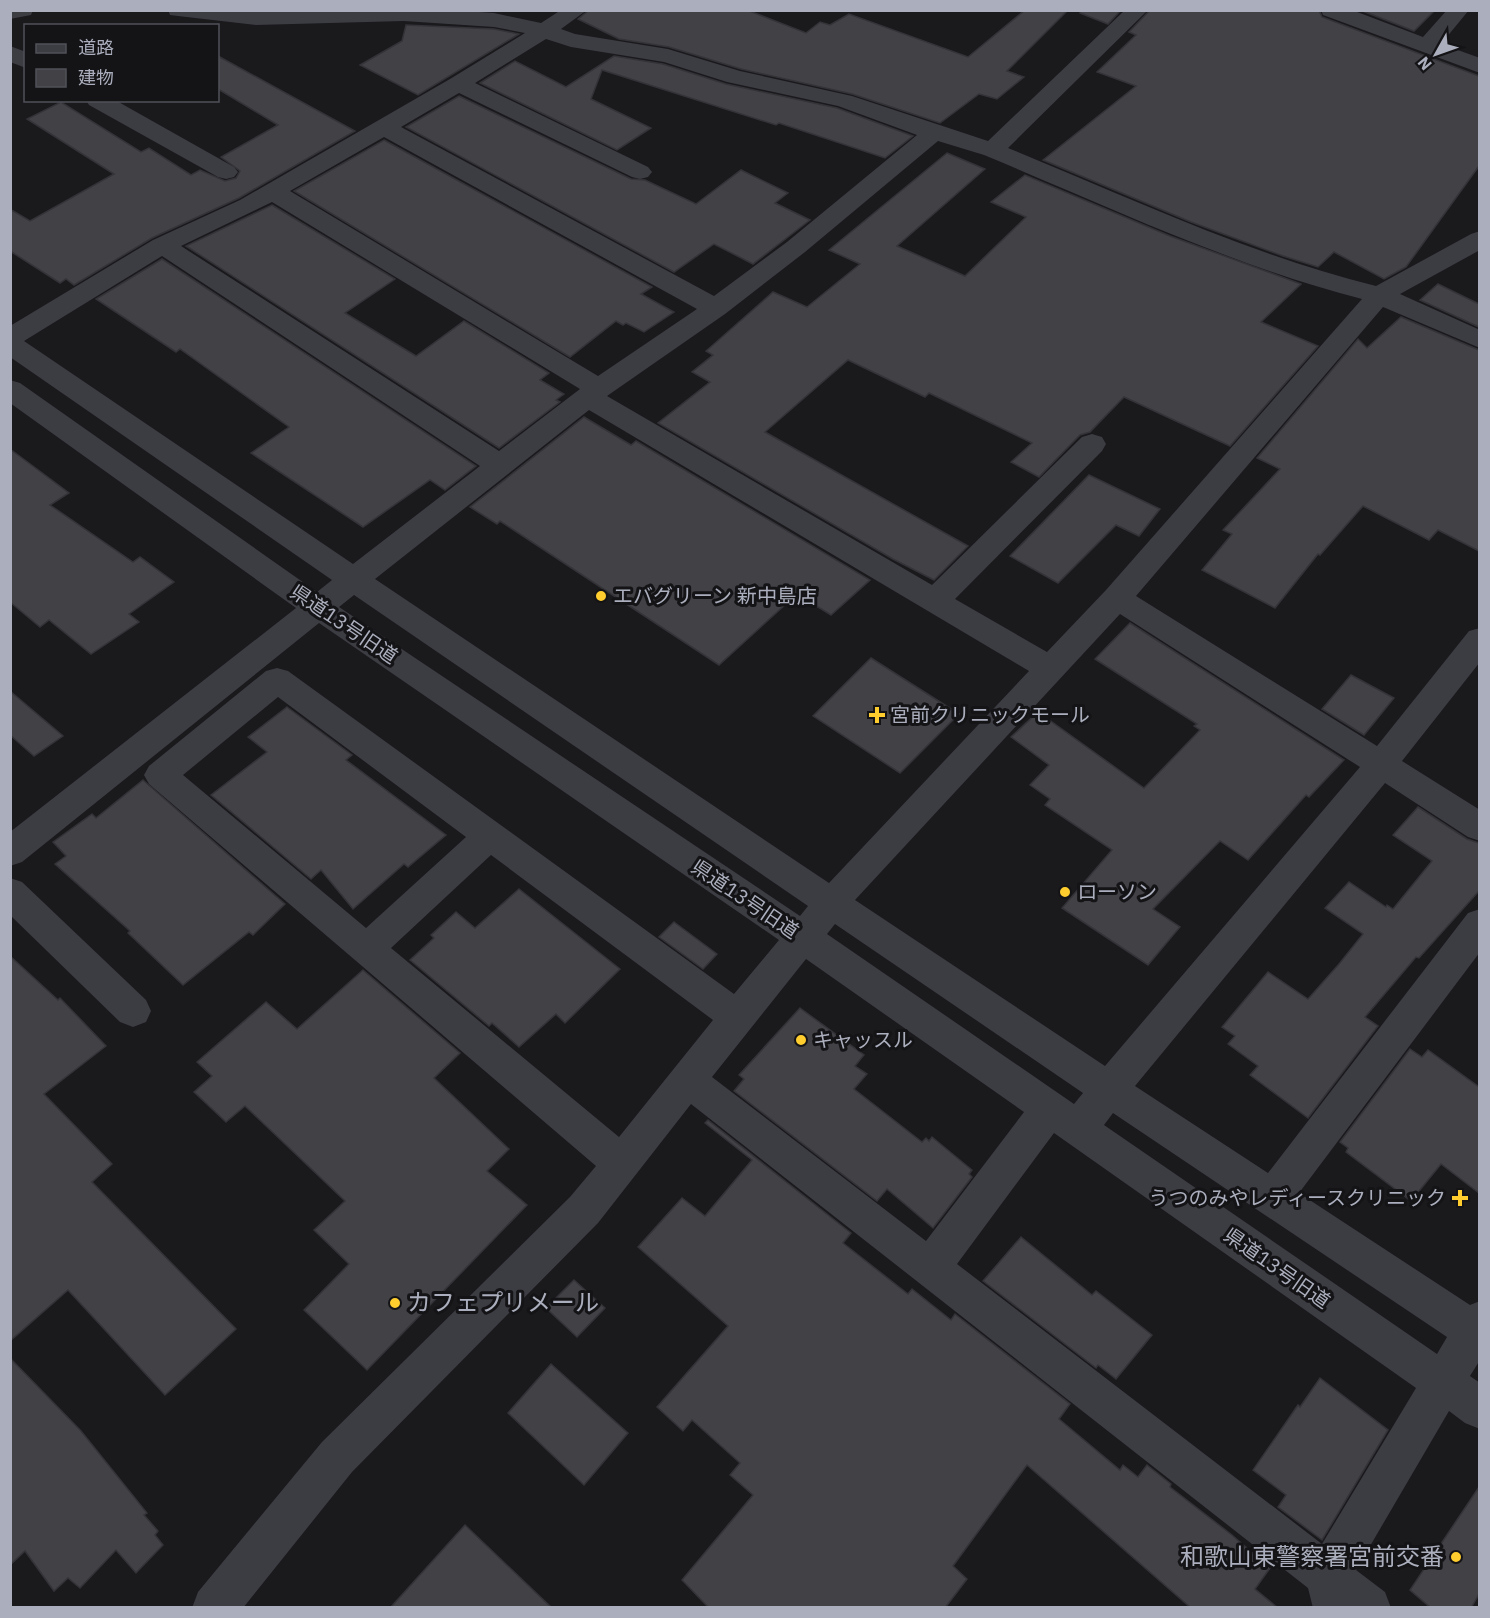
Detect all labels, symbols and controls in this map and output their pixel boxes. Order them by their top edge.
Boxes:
legend [24,24,219,102]
north arrow [1406,24,1466,84]
text: 道路 [78,36,114,59]
text: N [1413,53,1436,75]
text: 建物 [78,66,114,89]
street label: 県道13号旧道 [285,578,403,669]
place label: エバグリーン 新中島店 [613,582,817,609]
marker: エバグリーン 新中島店 [594,589,608,603]
place label: 宮前クリニックモール [890,701,1090,728]
marker: 宮前クリニックモール [868,706,886,724]
street label: 県道13号旧道 [686,853,804,944]
place label: ローソン [1077,878,1157,905]
marker: ローソン [1058,885,1072,899]
place label: キャッスル [813,1026,913,1053]
marker: キャッスル [794,1033,808,1047]
place label: うつのみやレディースクリニック [1148,1184,1446,1211]
marker: うつのみやレディースクリニック [1451,1189,1469,1207]
street label: 県道13号旧道 [1219,1221,1336,1314]
place label: カフェプリメール [407,1286,599,1318]
marker: カフェプリメール [388,1296,402,1310]
place label: 和歌山東警察署宮前交番 [1180,1540,1444,1572]
marker: 和歌山東警察署宮前交番 [1449,1550,1463,1564]

